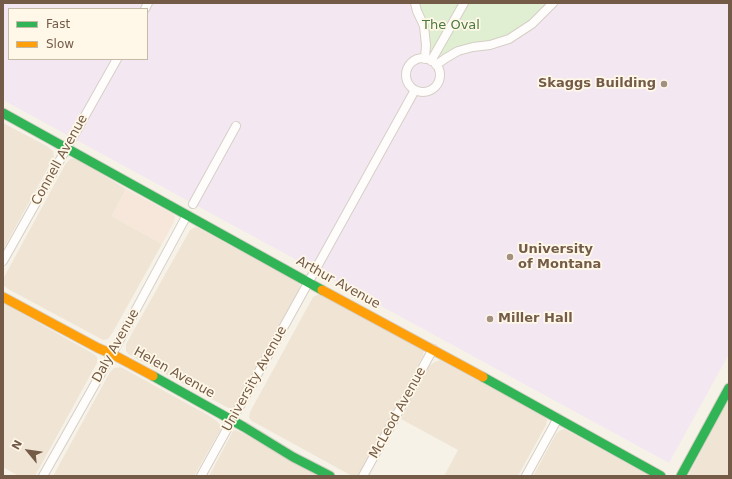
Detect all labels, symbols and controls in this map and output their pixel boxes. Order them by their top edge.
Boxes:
legend [8,8,148,60]
text: Fast [46,17,70,31]
park label: The Oval [422,18,480,34]
text: Slow [46,37,74,51]
place label: Skaggs Building [538,76,656,92]
marker: Skaggs Building [659,79,669,89]
street label: Connell Avenue [29,112,91,208]
place label: University of Montana [518,242,601,273]
marker: University of Montana [505,252,515,262]
street label: Arthur Avenue [293,253,383,313]
street label: Daly Avenue [89,306,143,386]
place label: Miller Hall [498,311,573,327]
marker: Miller Hall [485,314,495,324]
street label: University Avenue [220,324,290,434]
street label: Helen Avenue [131,344,217,402]
street label: McLeod Avenue [366,365,430,461]
north arrow [8,431,48,471]
text: N [9,438,25,452]

